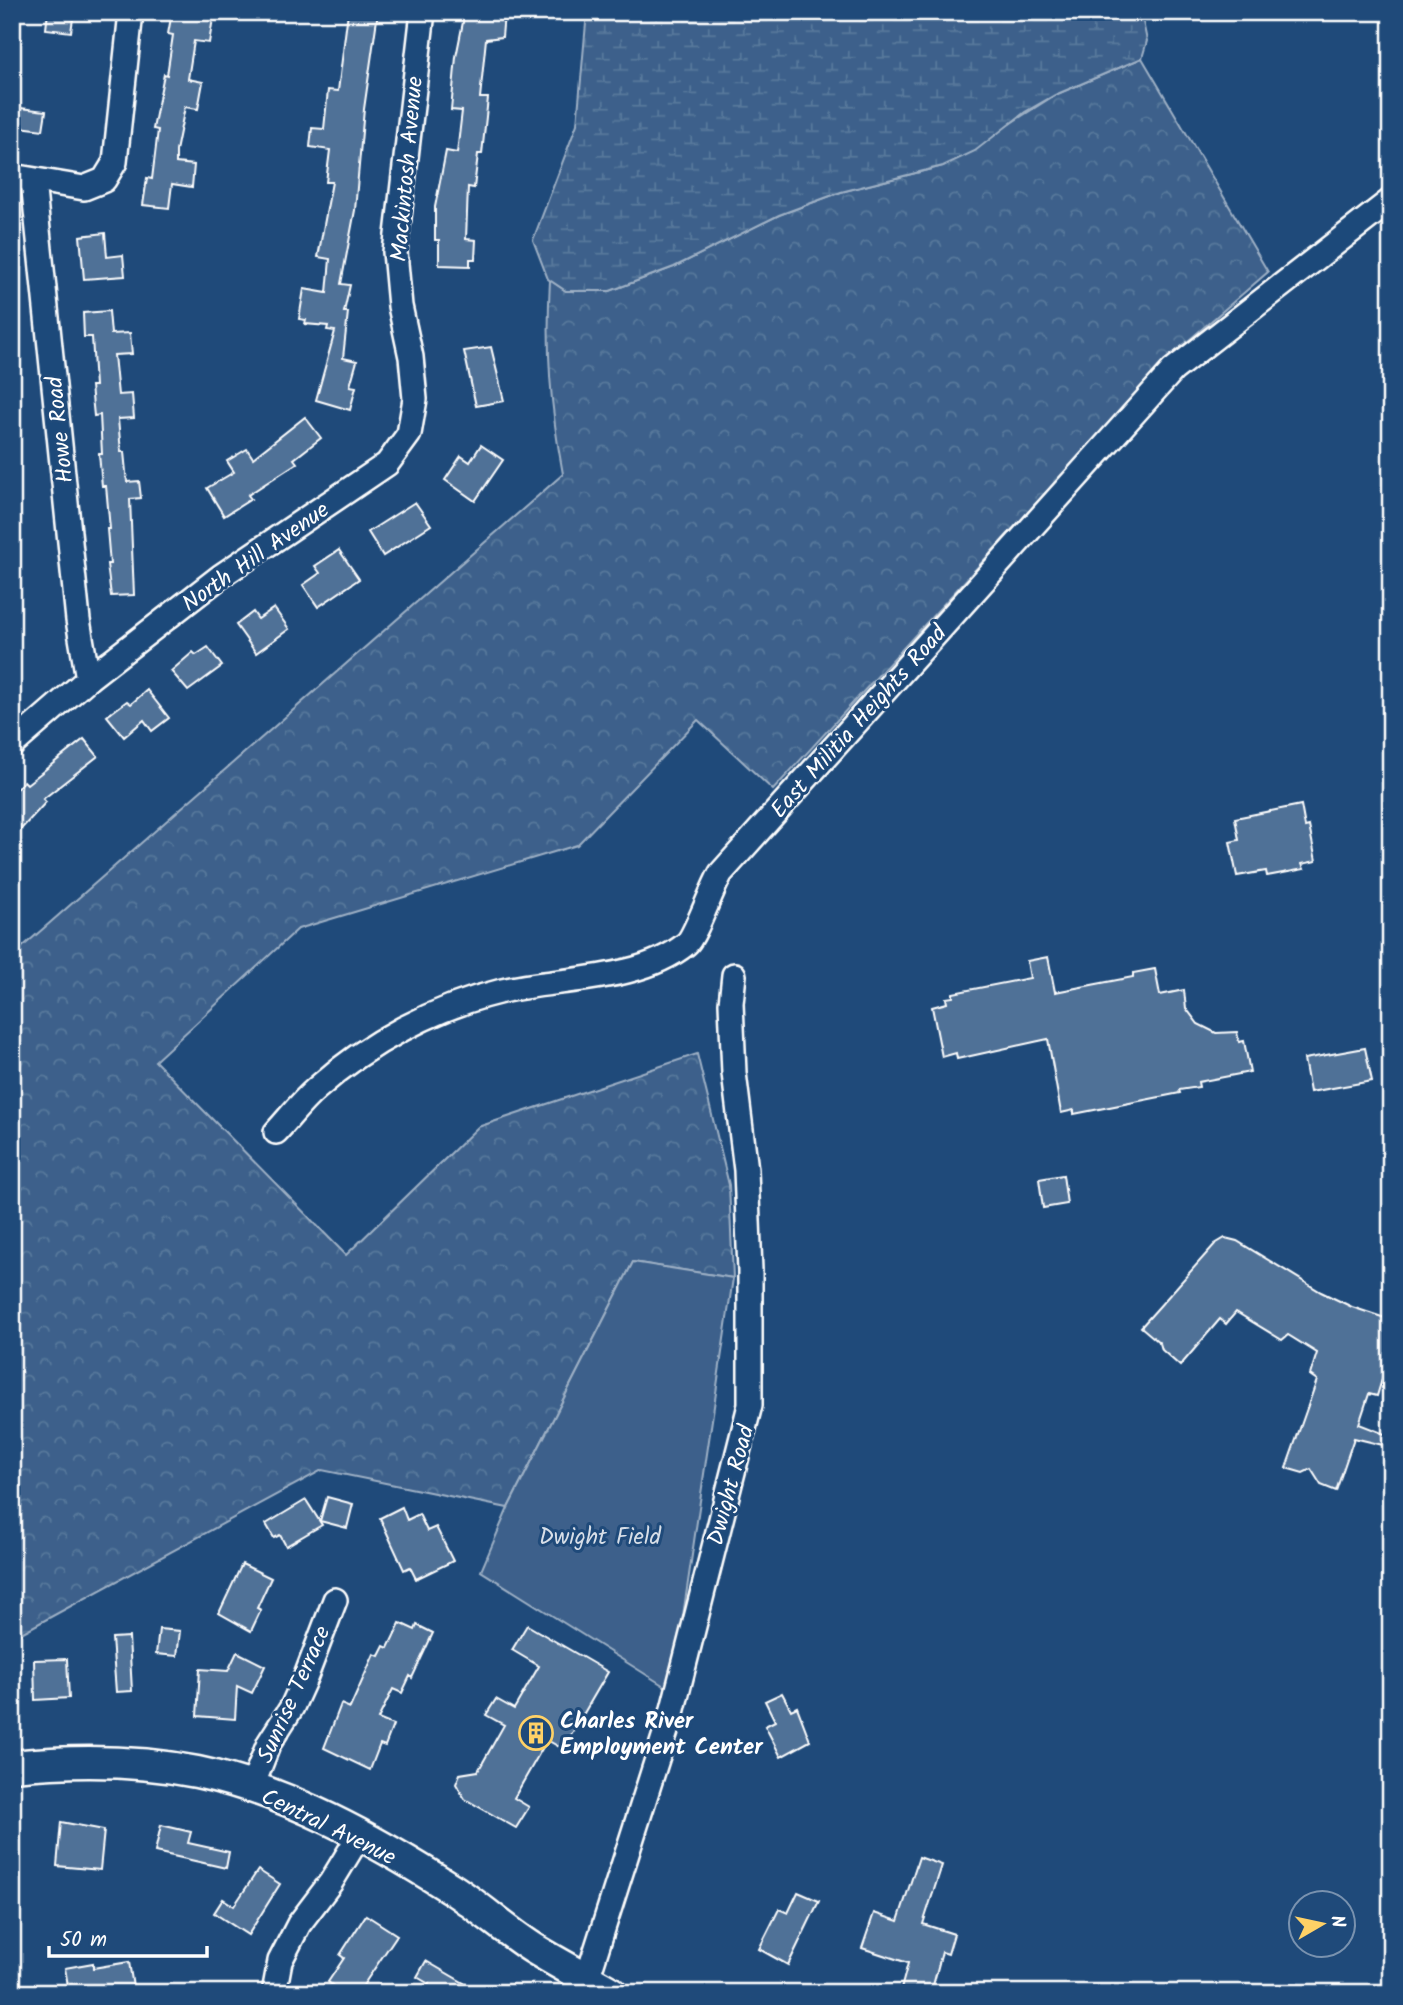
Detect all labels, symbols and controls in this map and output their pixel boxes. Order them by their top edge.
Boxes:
street label: Mackintosh Avenue [382,75,434,263]
street label: Howe Road [37,374,84,485]
street label: North Hill Avenue [175,493,337,622]
street label: East Militia Heights Road [763,617,957,827]
street label: Dwight Road [699,1421,765,1550]
park label: Dwight Field [539,1520,662,1556]
street label: Sunrise Terrace [248,1620,341,1769]
place label: Charles River Employment Center [560,1704,764,1766]
building icon: Charles River Employment Center [517,1714,555,1752]
street label: Central Avenue [255,1780,402,1876]
north arrow [1288,1890,1358,1960]
text: N [1321,1913,1353,1930]
scale bar [49,1914,206,1958]
text: 50 m [60,1924,107,1957]

